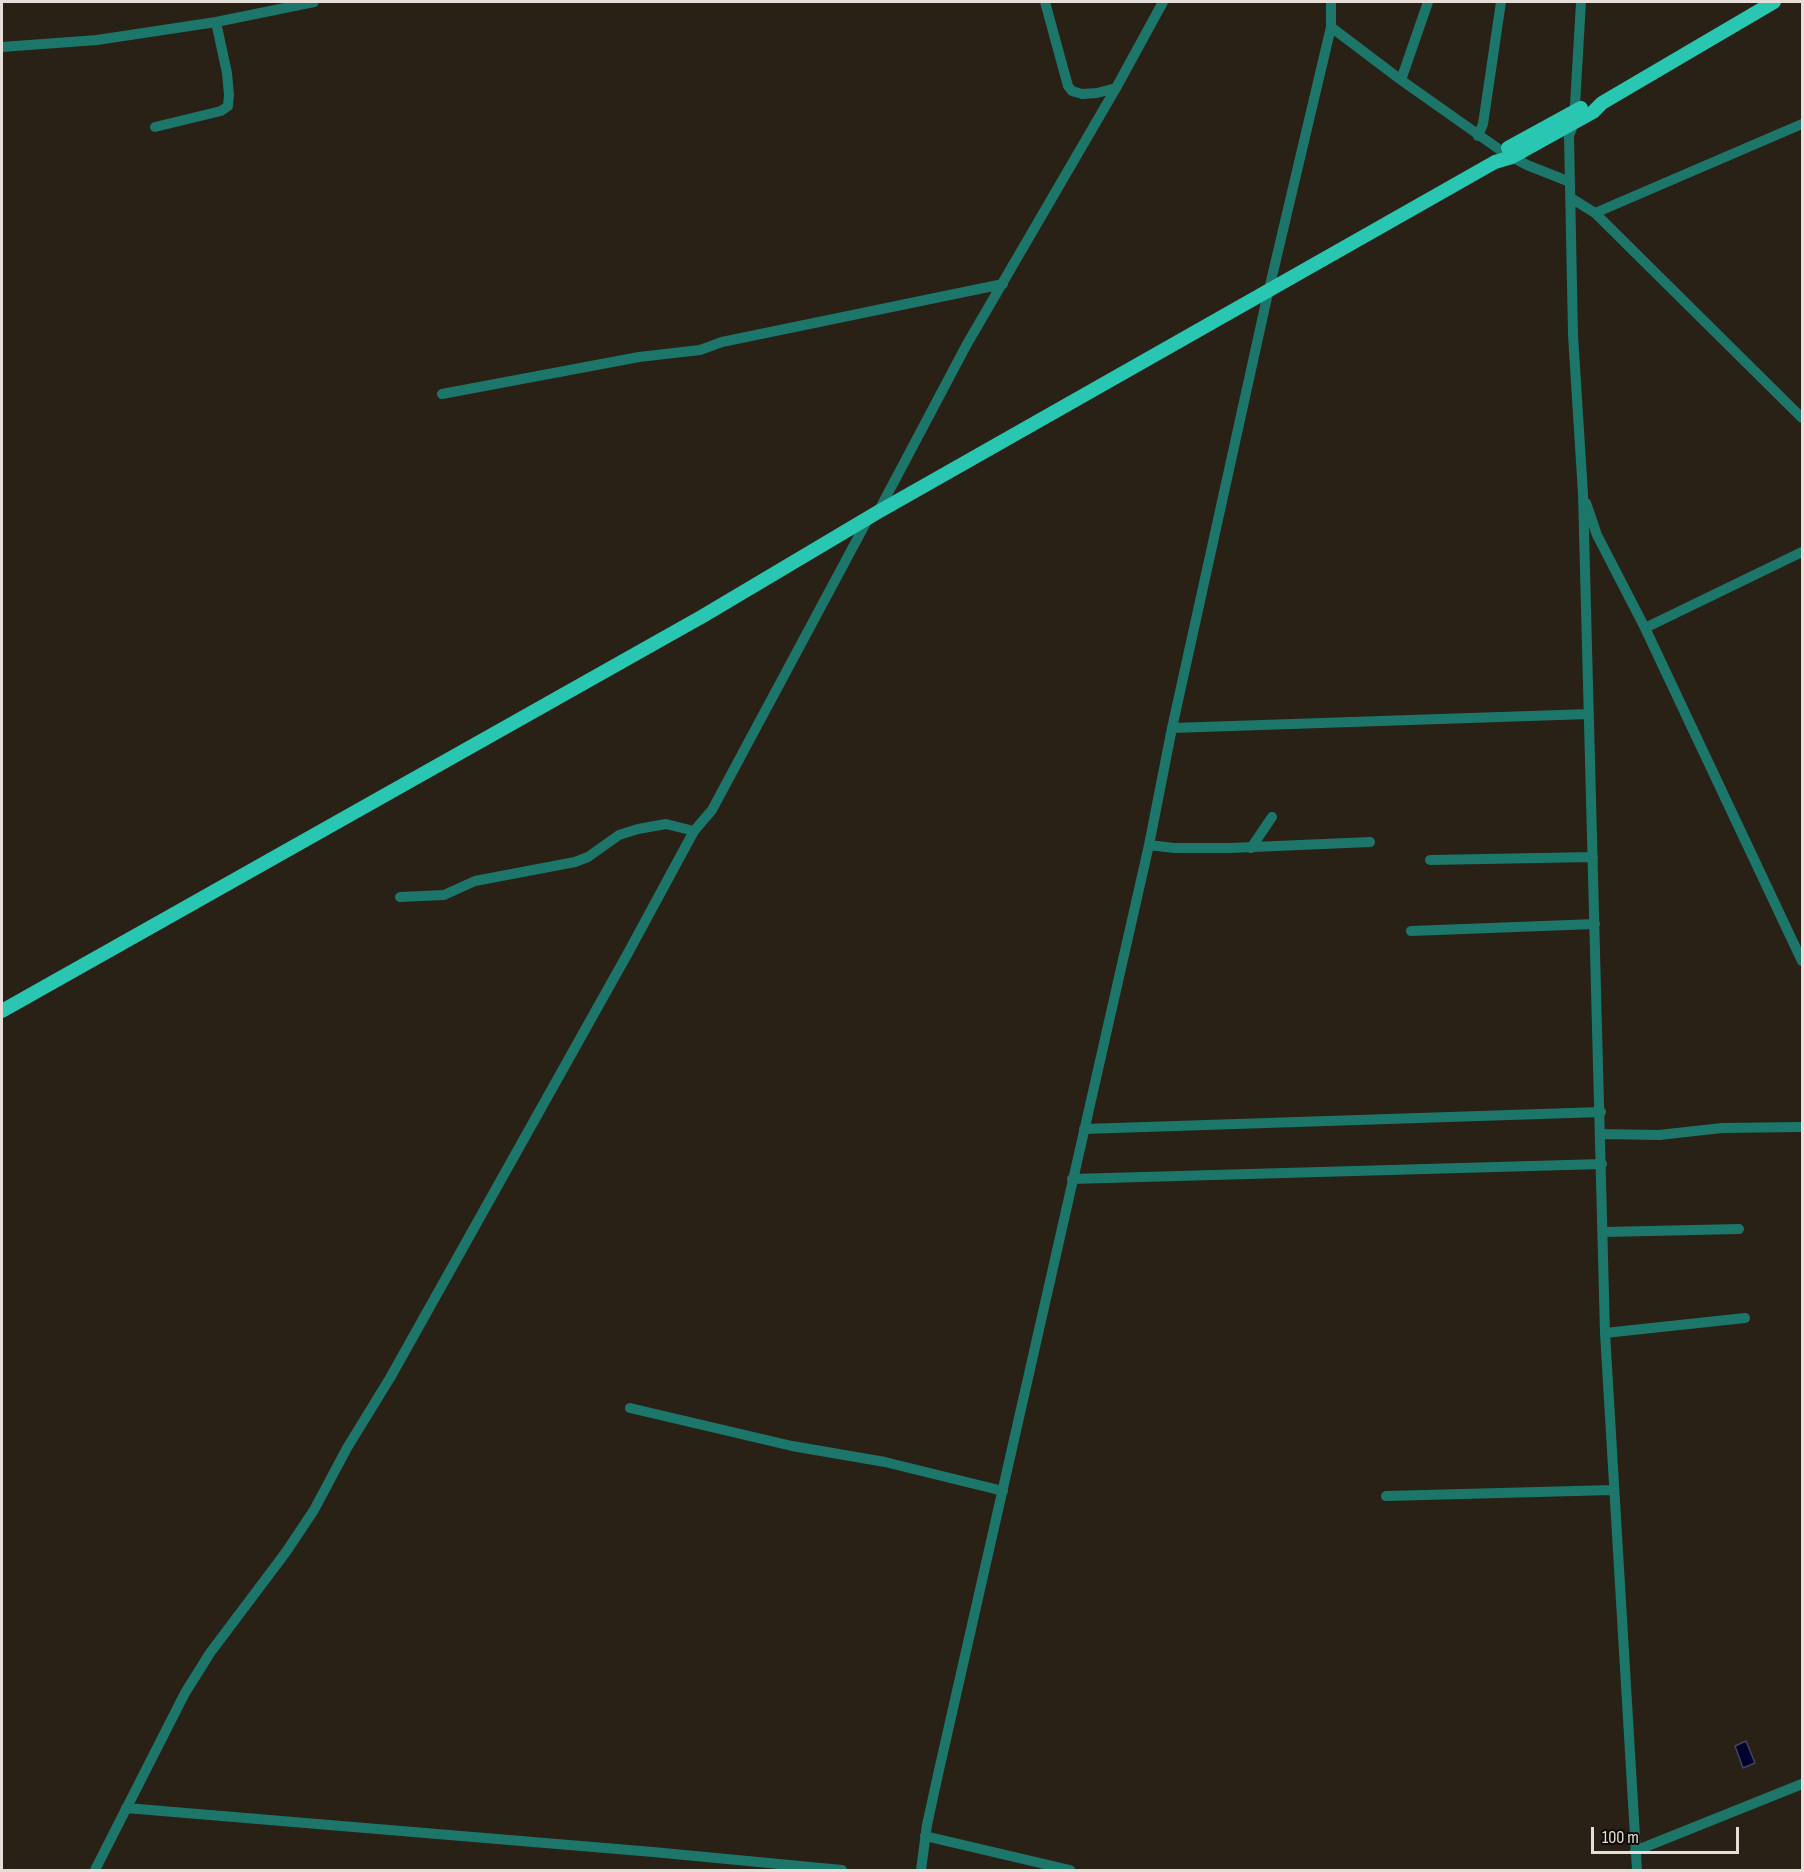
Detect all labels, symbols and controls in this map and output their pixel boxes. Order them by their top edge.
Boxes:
scale bar [1594,1815,1742,1853]
text: 100 m [1602,1827,1639,1848]

